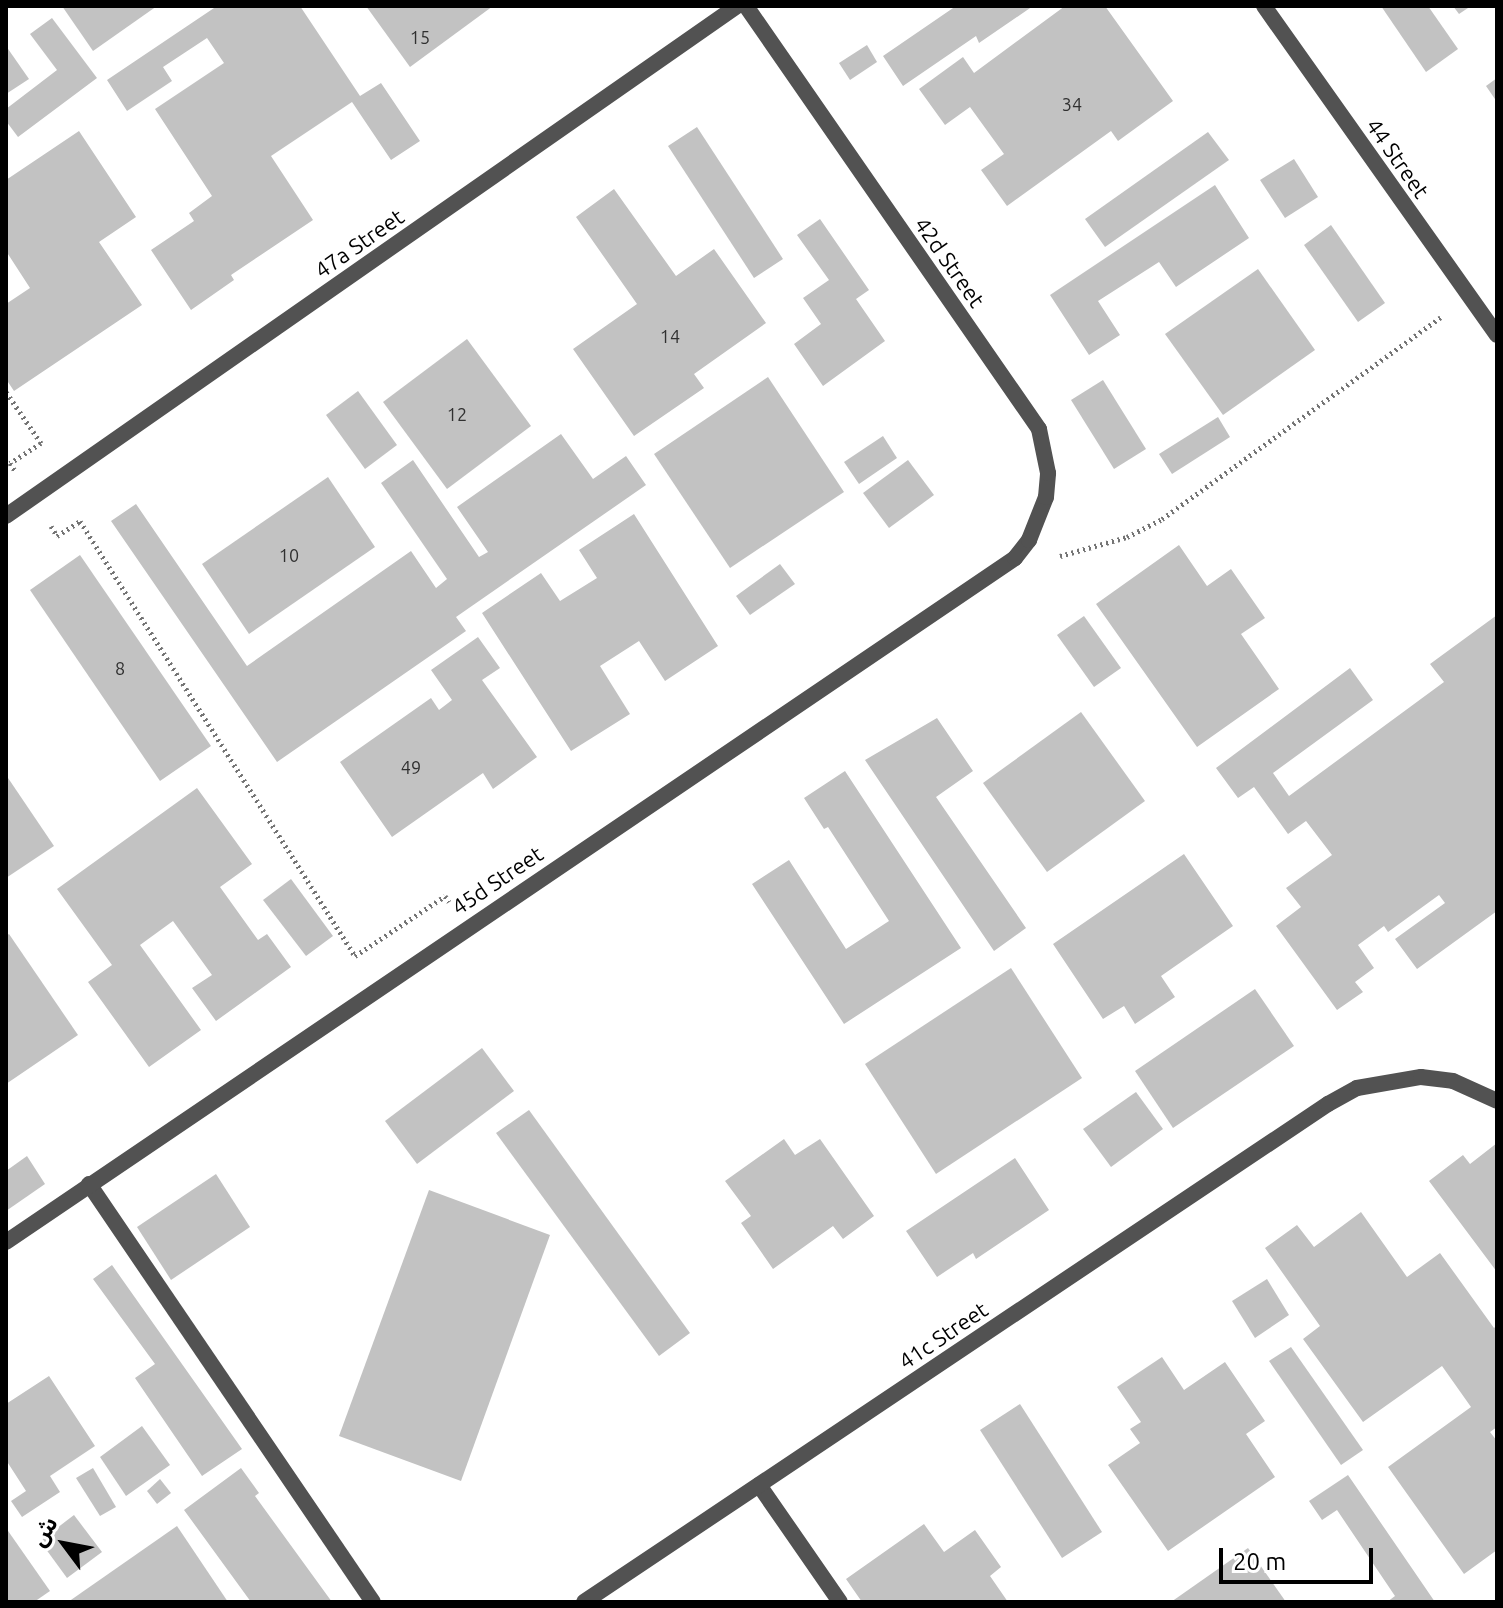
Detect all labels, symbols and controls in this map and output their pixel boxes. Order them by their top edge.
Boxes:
house number: 15 [410,26,430,48]
house number: 34 [1062,93,1082,115]
street label: 44 Street [1361,113,1435,203]
street label: 47a Street [309,203,409,283]
street label: 42d Street [909,212,991,312]
house number: 14 [660,325,680,347]
house number: 12 [447,403,467,425]
house number: 10 [279,544,299,566]
house number: 8 [115,657,125,679]
house number: 49 [401,756,421,778]
street label: 45d Street [446,840,548,920]
street label: 41c Street [894,1296,992,1374]
north arrow [24,1504,104,1584]
text: ش [25,1512,62,1550]
scale bar [1223,1532,1377,1582]
text: 20 m [1233,1548,1286,1575]

